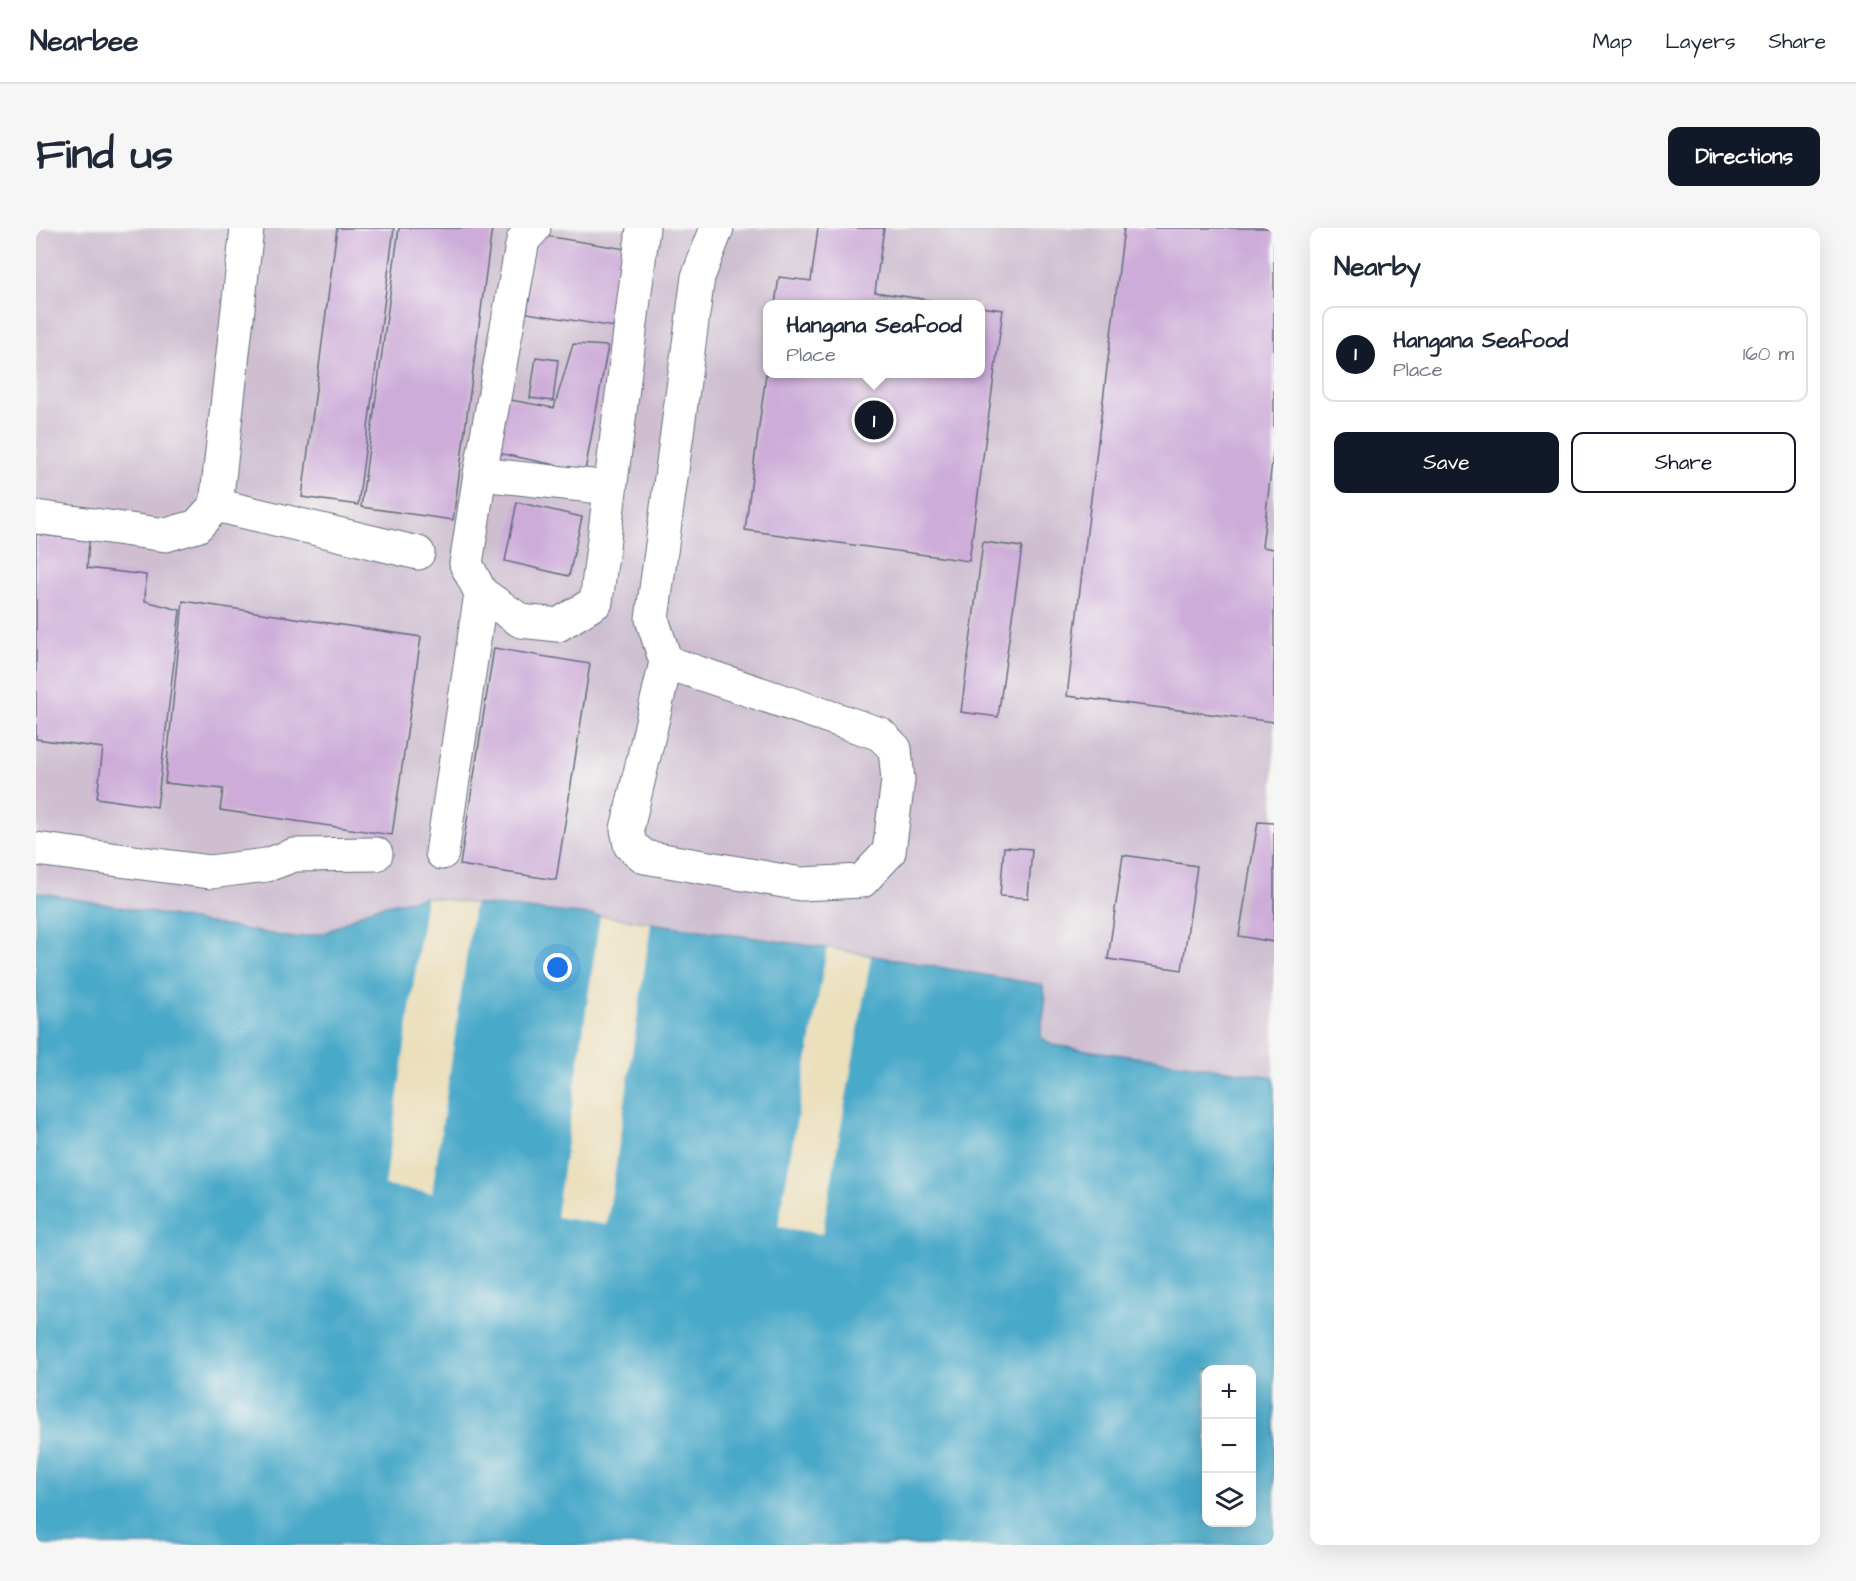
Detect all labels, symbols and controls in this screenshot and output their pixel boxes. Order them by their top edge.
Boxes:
text: Nearbee [30,22,138,61]
text: Map [1592,27,1632,56]
text: Layers [1665,27,1735,56]
text: Share [1768,27,1826,56]
text: Find us [36,127,173,185]
button: Directions [1668,127,1820,186]
text: Nearby [1334,249,1421,285]
popup [763,300,985,378]
text: Hangana Seafood [786,310,962,341]
text: Hangana Seafood [1393,325,1568,356]
text: 1 [1354,340,1357,368]
text: 160 m [1743,340,1794,368]
text: Place [786,341,836,369]
text: Place [1393,356,1443,384]
pin: 1 [854,398,894,442]
button: Save [1334,432,1559,493]
button: Share [1571,432,1796,493]
your location [543,953,572,982]
map controls [1202,1365,1256,1527]
button: + [1202,1365,1256,1419]
button: − [1202,1419,1256,1473]
button: layers [1202,1473,1256,1527]

